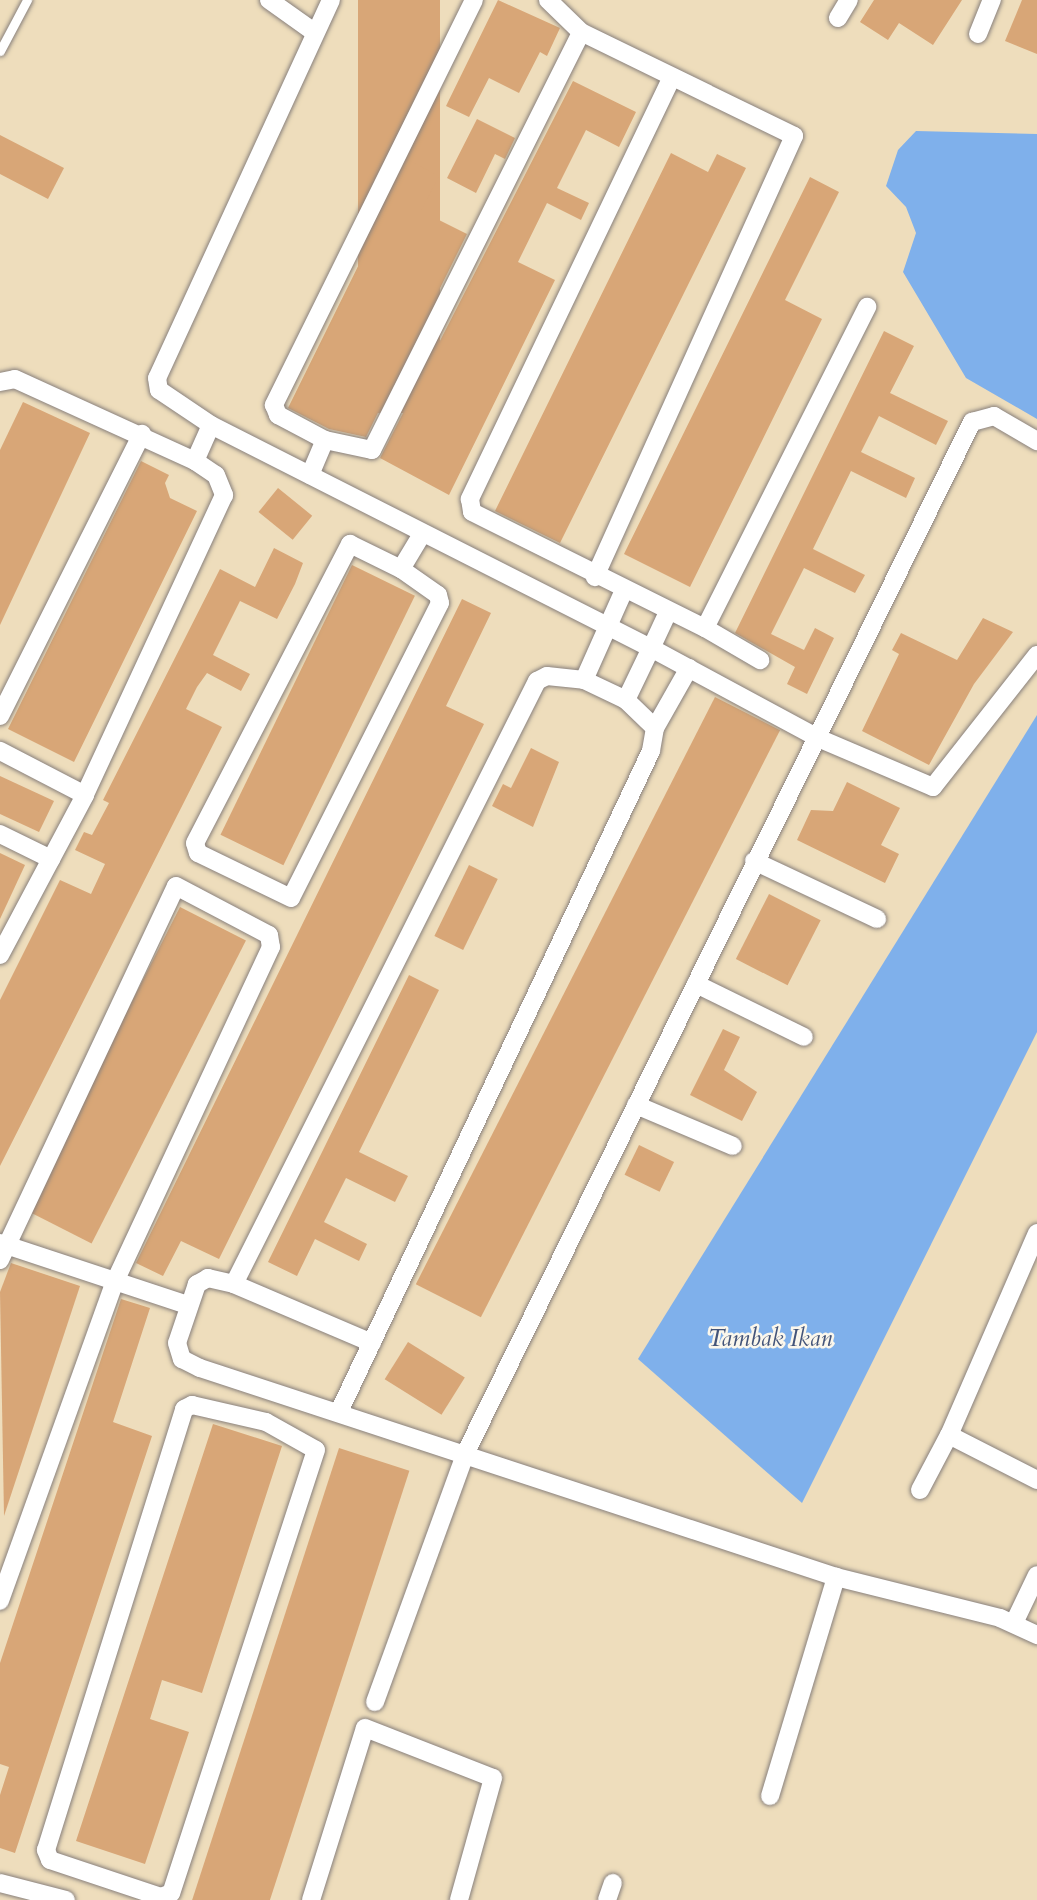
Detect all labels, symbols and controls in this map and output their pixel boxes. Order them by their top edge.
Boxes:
water label: Tambak Ikan [708,1325,832,1353]

